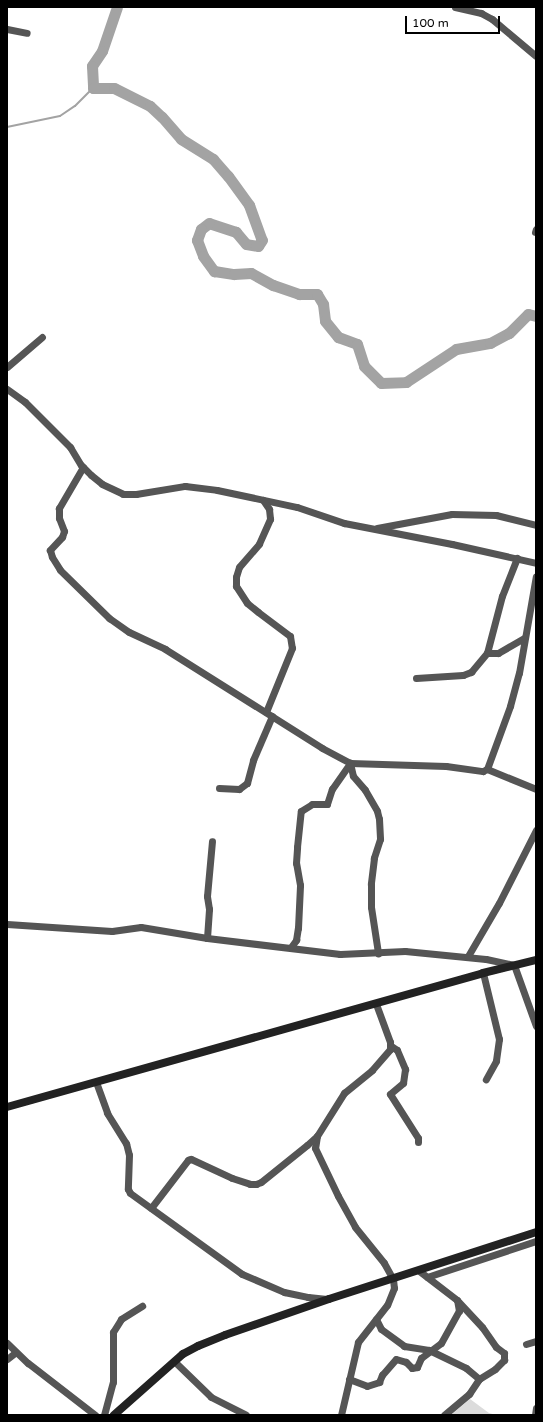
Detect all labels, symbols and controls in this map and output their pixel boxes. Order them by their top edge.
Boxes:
scale bar [407,8,502,34]
text: 100 m [412,16,449,30]

